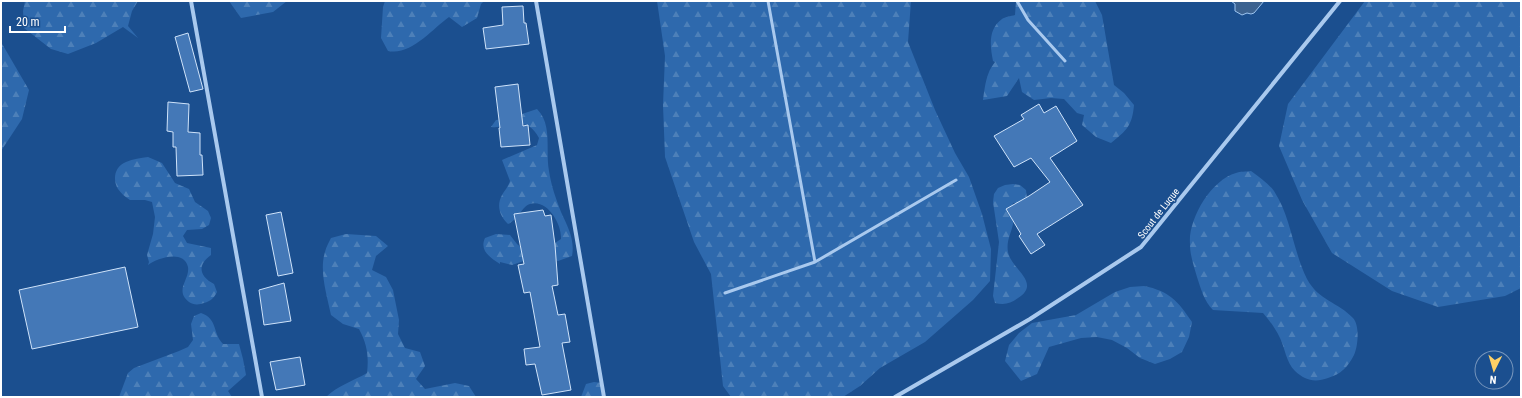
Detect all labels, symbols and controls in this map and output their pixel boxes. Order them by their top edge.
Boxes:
scale bar [10,8,65,34]
text: 20 m [16,15,40,29]
street label: Scout de Luque [1135,186,1182,241]
north arrow [1474,350,1514,390]
text: N [1489,373,1497,386]

